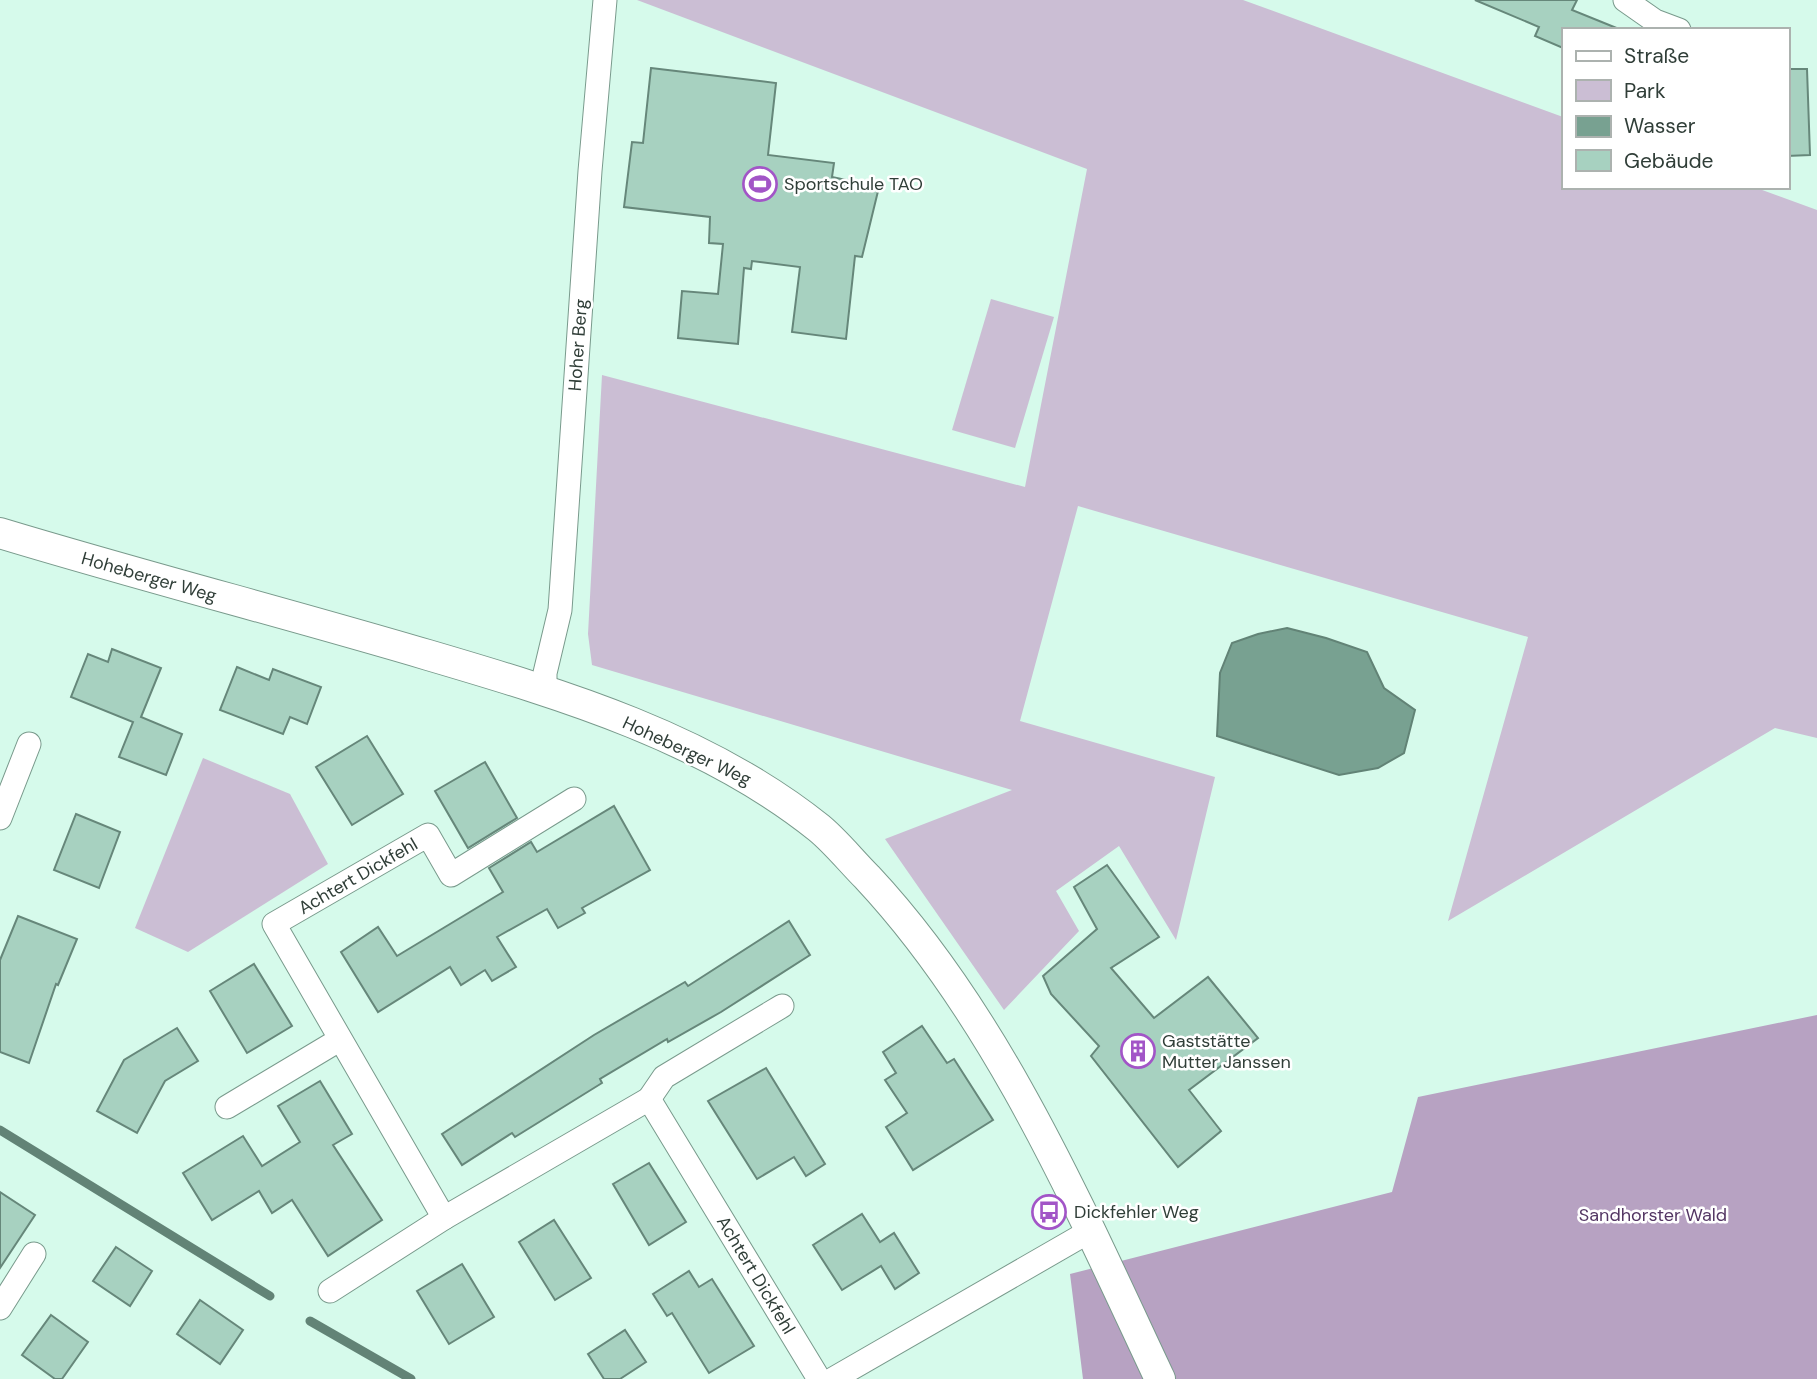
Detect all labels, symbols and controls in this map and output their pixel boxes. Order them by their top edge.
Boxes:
legend [1562,28,1789,189]
text: Straße [1624,42,1689,70]
text: Park [1624,77,1666,105]
text: Wasser [1624,112,1696,140]
text: Gebäude [1624,147,1714,175]
sports icon: Sportschule TAO [741,165,779,203]
place label: Sportschule TAO [784,172,923,196]
street label: Hoher Berg [563,298,593,392]
street label: Hoheberger Weg [79,546,219,608]
street label: Hoheberger Weg [619,711,755,791]
street label: Achtert Dickfehl [294,832,422,920]
place label: Gaststätte Mutter Janssen [1162,1029,1291,1074]
building icon: Gaststätte Mutter Janssen [1119,1032,1157,1070]
bus stop icon: Dickfehler Weg [1030,1193,1068,1231]
place label: Dickfehler Weg [1074,1200,1199,1224]
park label: Sandhorster Wald [1579,1203,1727,1227]
street label: Achtert Dickfehl [711,1211,801,1339]

